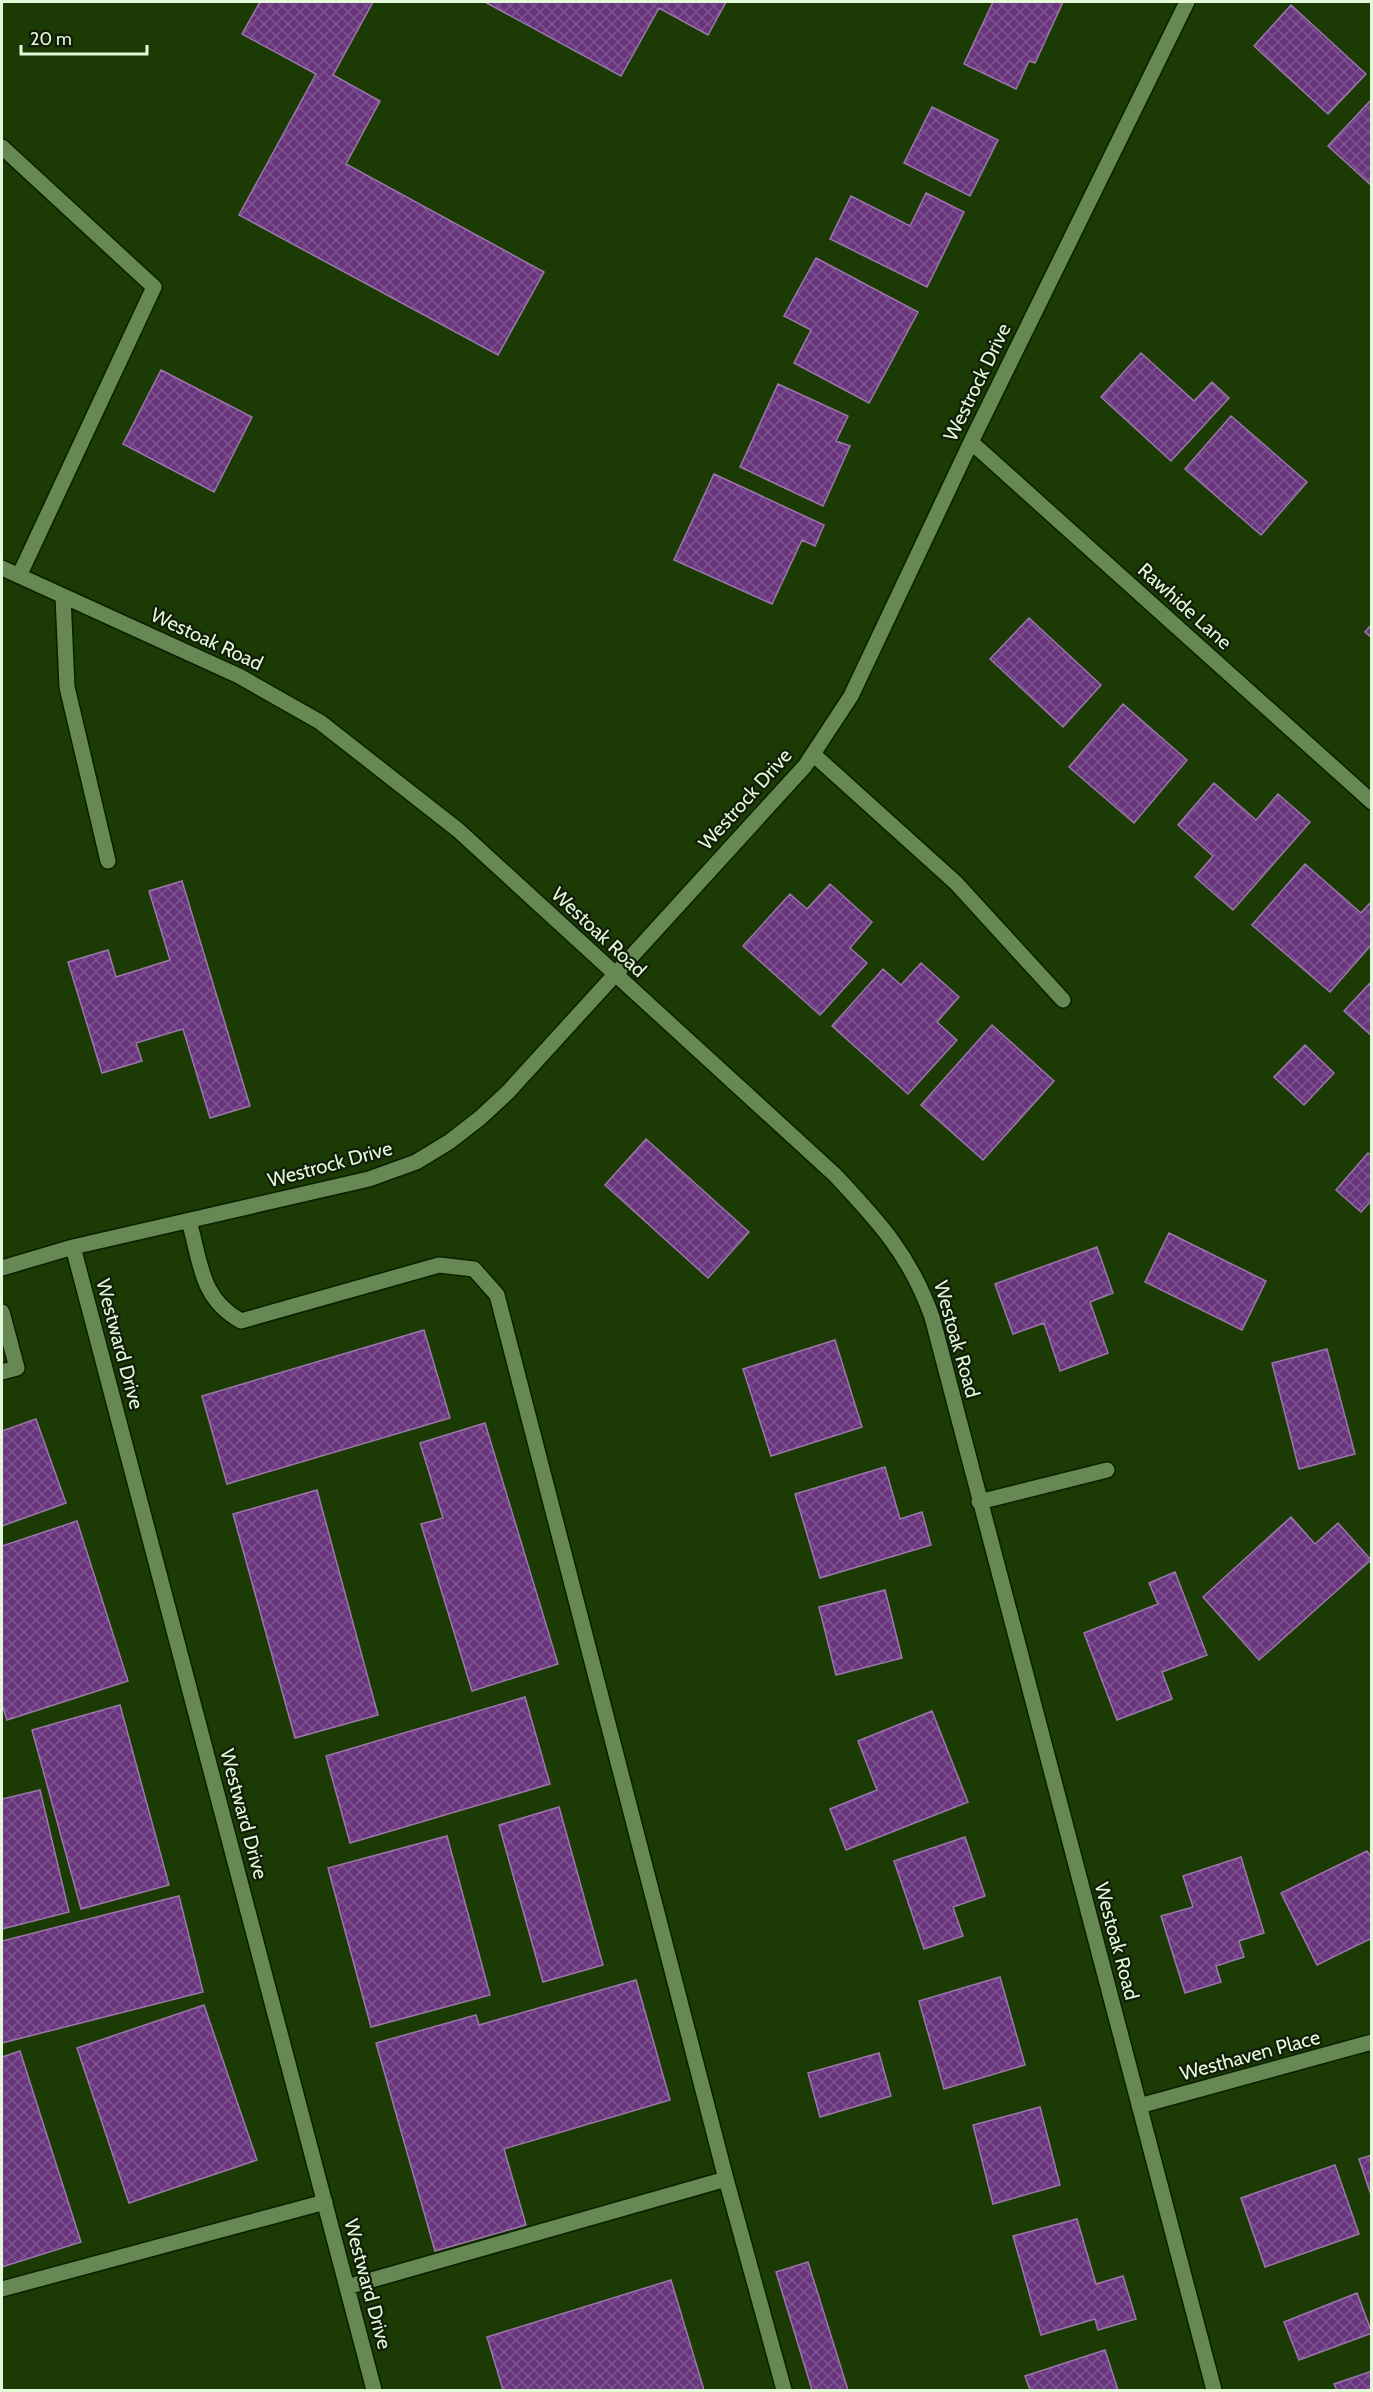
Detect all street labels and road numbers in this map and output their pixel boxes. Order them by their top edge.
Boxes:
street label: Westrock Drive [938,319,1016,445]
street label: Rawhide Lane [1133,558,1237,654]
street label: Westoak Road [147,603,267,675]
street label: Westrock Drive [693,743,797,855]
street label: Westoak Road [547,882,651,982]
street label: Westrock Drive [265,1136,395,1192]
street label: Westward Drive [91,1276,149,1412]
street label: Westoak Road [929,1278,985,1400]
street label: Westward Drive [215,1746,273,1882]
street label: Westoak Road [1090,1880,1144,2002]
street label: Westhaven Place [1177,2025,1323,2085]
street label: Westward Drive [339,2216,397,2352]

